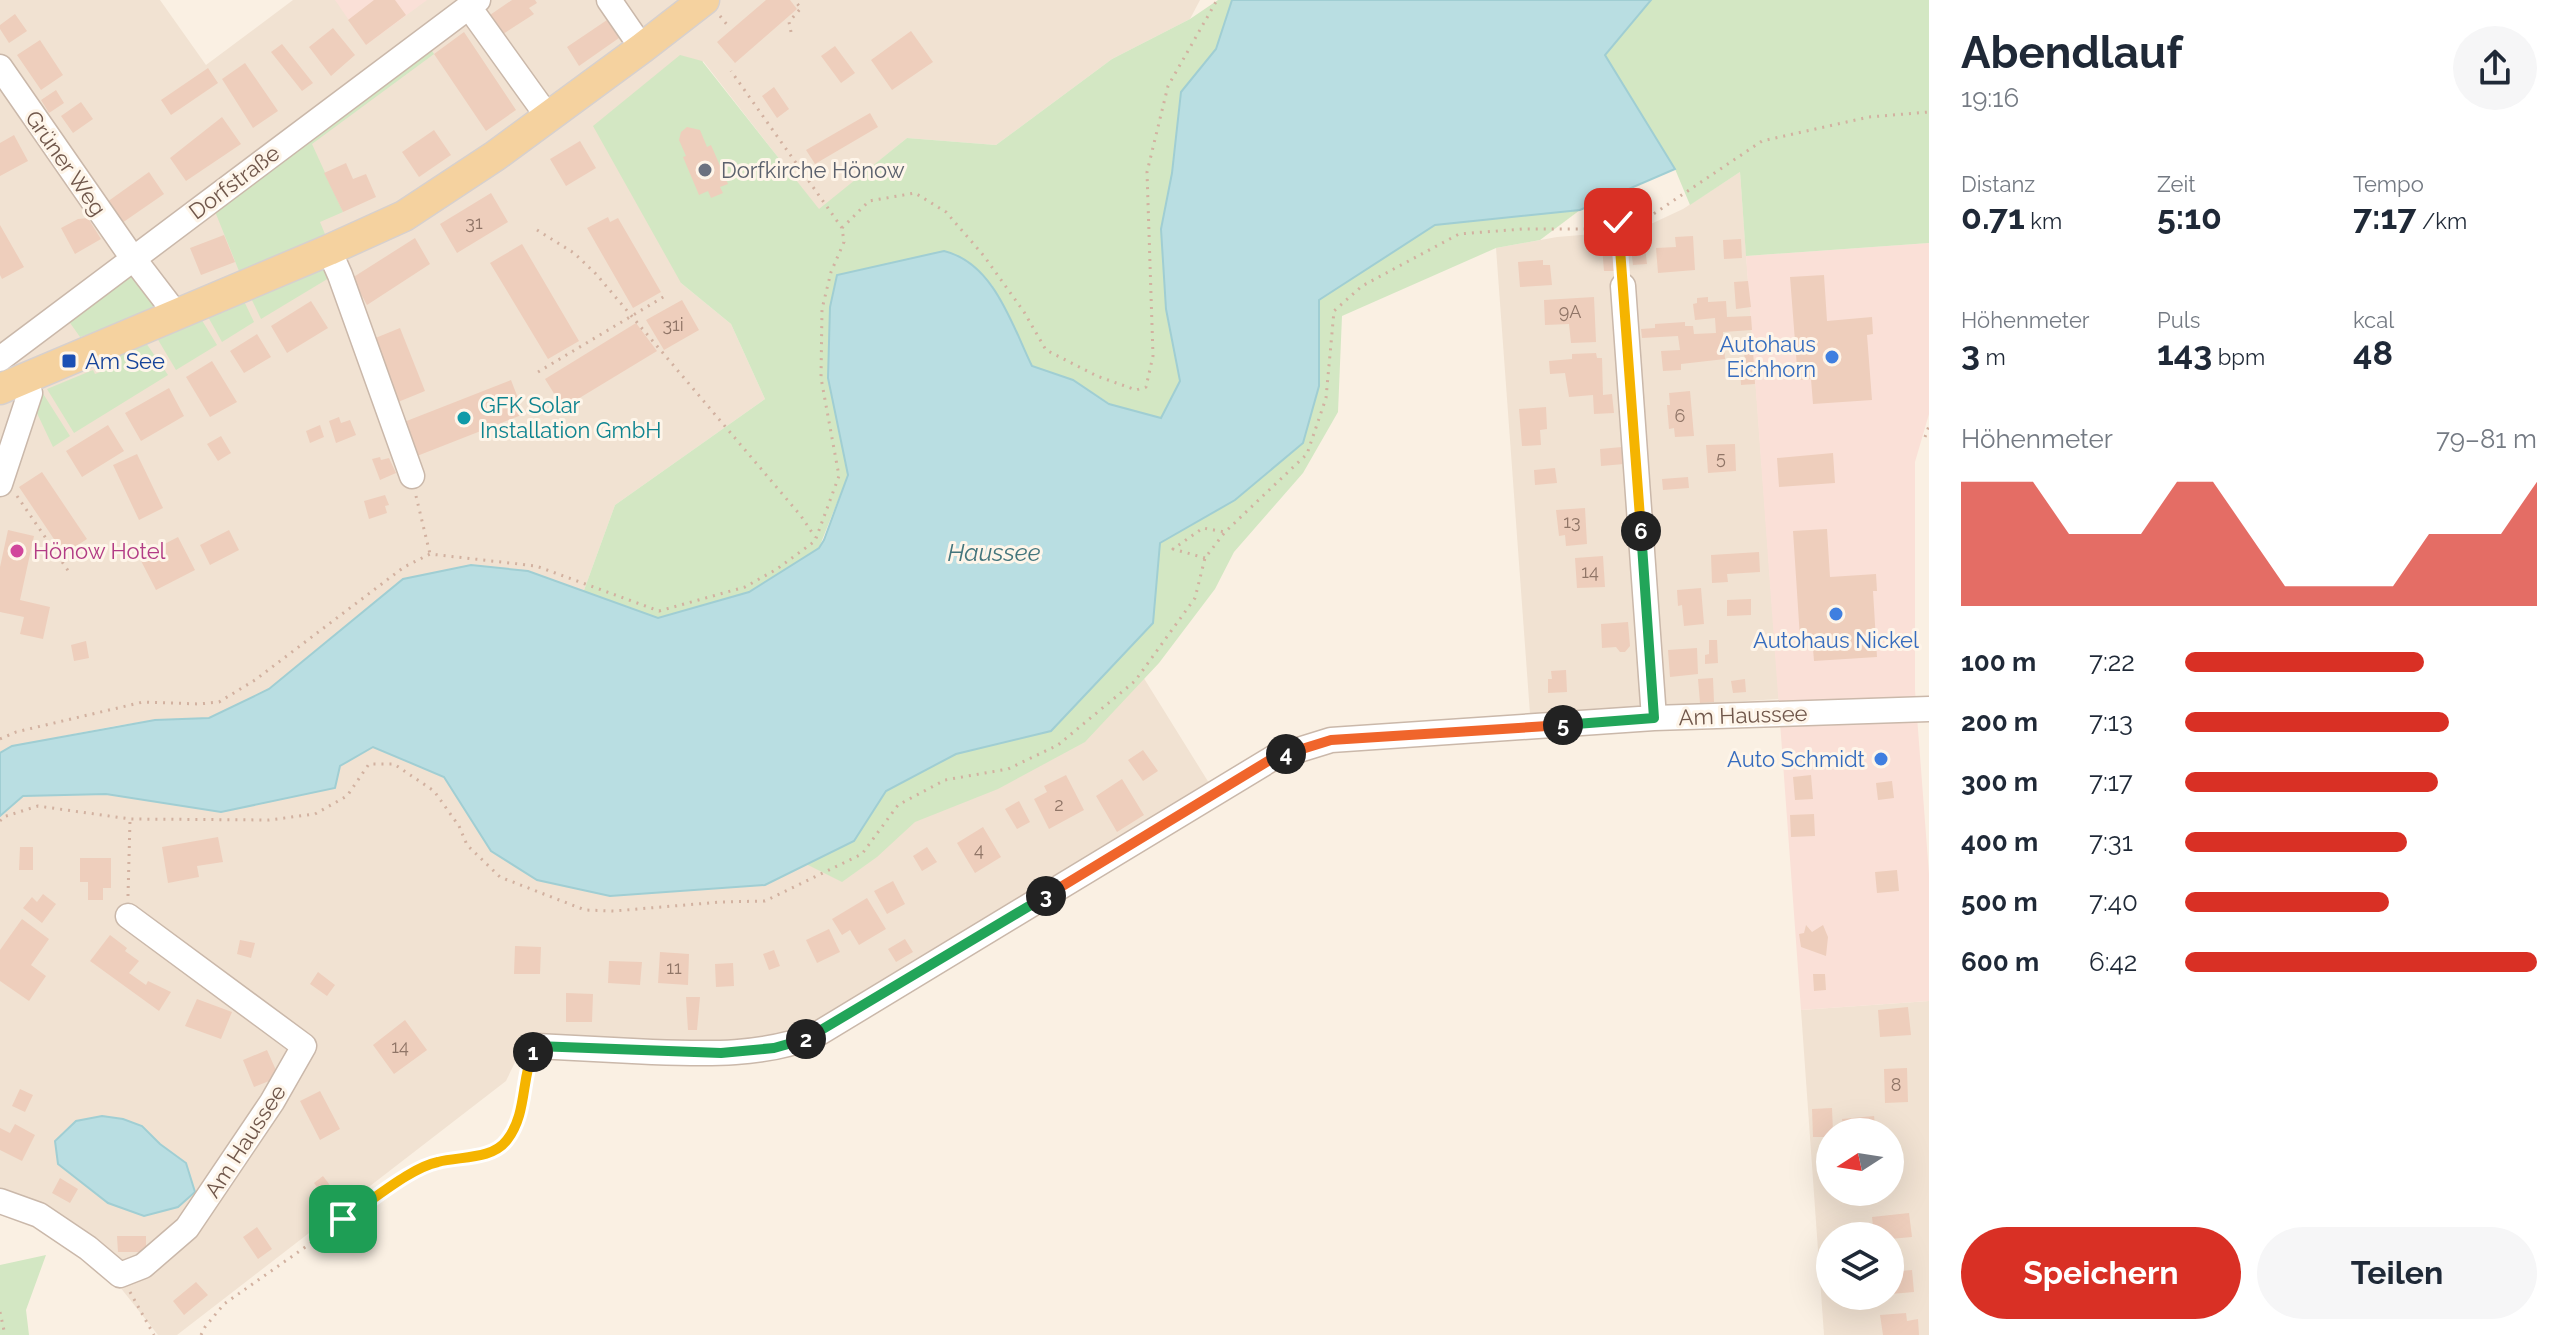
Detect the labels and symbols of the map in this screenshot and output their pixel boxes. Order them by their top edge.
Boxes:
street label: Grüner Weg [20,105,112,221]
street label: Dorfstraße [184,140,284,224]
place label: Dorfkirche Hönow [721,157,905,183]
marker: Dorfkirche Hönow [696,161,714,179]
pin [1584,188,1652,256]
house number: 31 [465,212,483,233]
house number: 9A [1559,301,1581,322]
house number: 31i [662,314,684,335]
place label: Autohaus Eichhorn [1720,331,1816,382]
place label: Am See [85,348,165,374]
marker: Autohaus Eichhorn [1823,348,1841,366]
marker: Am See [60,352,78,370]
place label: GFK Solar Installation GmbH [480,392,661,443]
house number: 6 [1675,405,1686,426]
marker: GFK Solar Installation GmbH [455,409,473,427]
house number: 5 [1716,447,1726,468]
house number: 13 [1563,511,1581,532]
pin: 6 [1621,511,1661,551]
place label: Hönow Hotel [33,538,166,564]
water label: Haussee [948,538,1041,567]
marker: Hönow Hotel [8,542,26,560]
house number: 14 [1581,561,1599,582]
marker: Autohaus Nickel [1827,605,1845,623]
place label: Autohaus Nickel [1753,627,1919,653]
street label: Am Haussee [1678,700,1808,730]
pin: 5 [1543,705,1583,745]
pin: 4 [1266,734,1306,774]
place label: Auto Schmidt [1727,746,1866,772]
marker: Auto Schmidt [1872,750,1890,768]
house number: 2 [1054,794,1064,815]
house number: 4 [974,839,984,860]
pin: 3 [1026,876,1066,916]
house number: 11 [666,957,682,978]
pin: 2 [786,1019,826,1059]
pin: 1 [513,1032,553,1072]
house number: 14 [391,1036,409,1057]
house number: 8 [1891,1074,1901,1095]
street label: Am Haussee [199,1080,291,1202]
north arrow [1816,1118,1904,1206]
pin [309,1185,377,1253]

